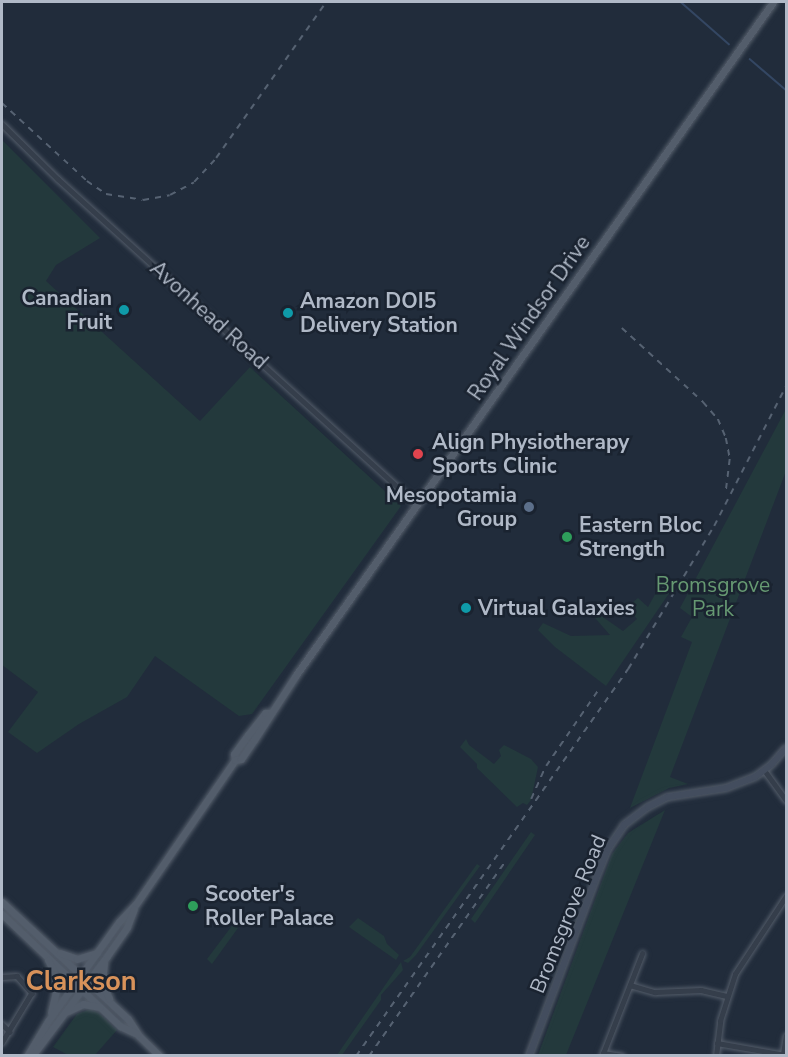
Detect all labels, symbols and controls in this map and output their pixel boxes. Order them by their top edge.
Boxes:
street label: Royal Windsor Drive [463,231,595,405]
street label: Avonhead Road [145,256,273,374]
place label: Canadian Fruit [21,285,112,335]
place label: Amazon DOI5 Delivery Station [300,288,458,338]
marker: Canadian Fruit [117,303,131,317]
marker: Amazon DOI5 Delivery Station [281,306,295,320]
place label: Align Physiotherapy Sports Clinic [432,429,629,479]
marker: Align Physiotherapy Sports Clinic [409,445,427,463]
place label: Mesopotamia Group [386,482,517,532]
marker: Mesopotamia Group [522,500,536,514]
place label: Eastern Bloc Strength [579,512,702,562]
marker: Eastern Bloc Strength [560,530,574,544]
park label: Bromsgrove Park [656,572,770,622]
place label: Virtual Galaxies [478,595,635,621]
marker: Virtual Galaxies [459,601,473,615]
street label: Bromsgrove Road [525,831,611,997]
place label: Scooter's Roller Palace [205,881,334,931]
marker: Scooter's Roller Palace [186,899,200,913]
district label: Clarkson [25,966,137,998]

